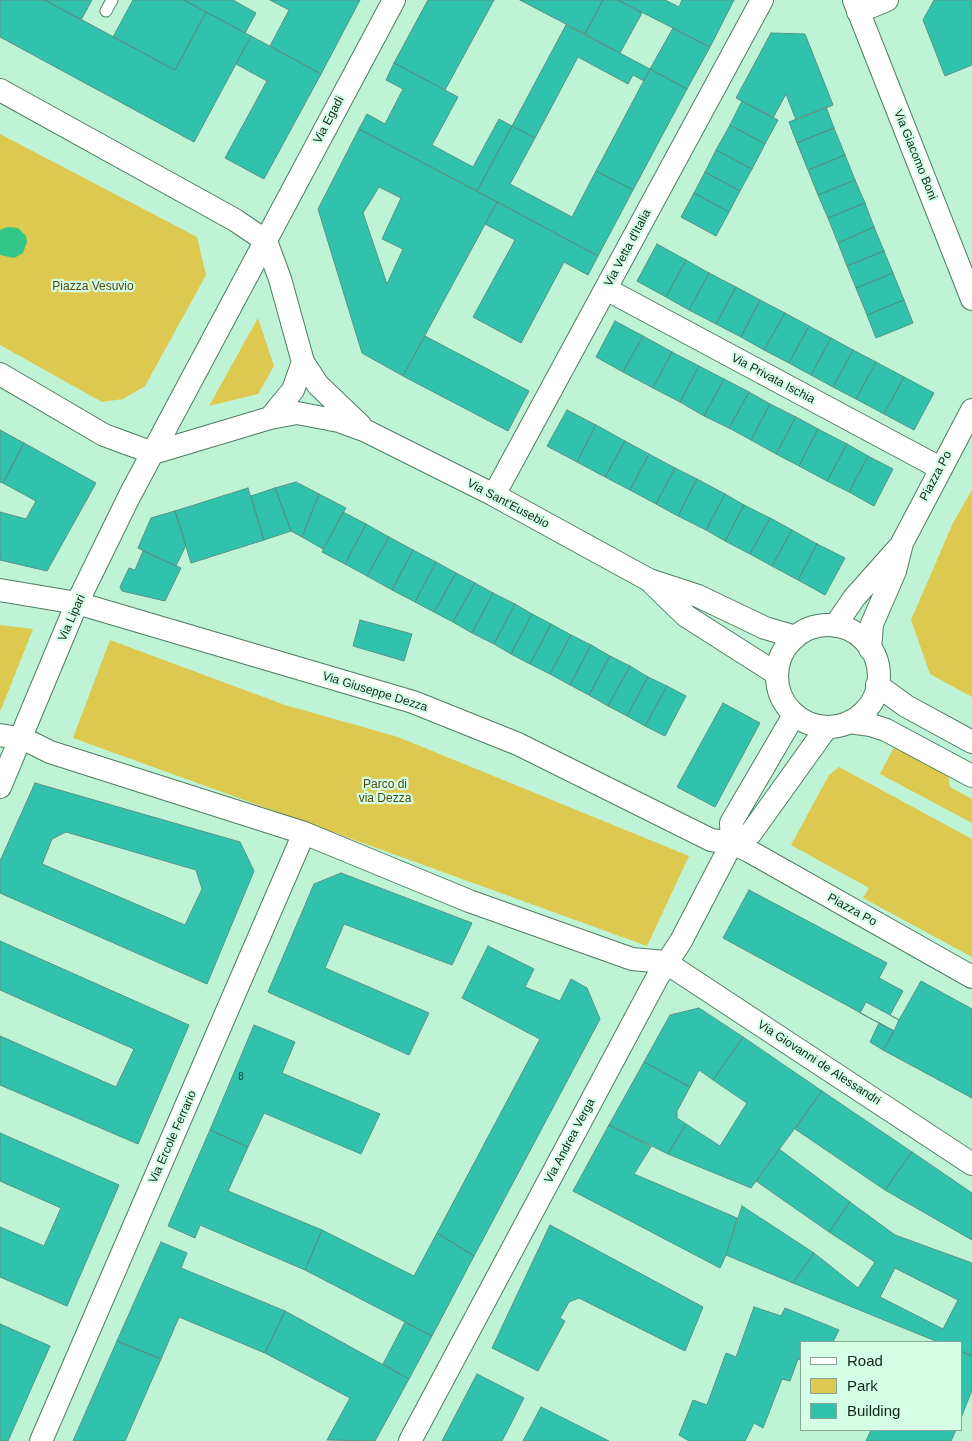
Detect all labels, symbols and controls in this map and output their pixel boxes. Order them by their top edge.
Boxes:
street label: Via Egadi [311,94,347,146]
street label: Via Giacomo Boni [890,108,940,202]
street label: Via Vetta d'Italia [602,207,654,289]
park label: Piazza Vesuvio [52,280,134,294]
street label: Via Privata Ischia [729,351,817,407]
street label: Piazza Po [917,449,955,503]
street label: Via Sant'Eusebio [465,476,551,532]
street label: Via Lipari [55,592,89,644]
street label: Via Giuseppe Dezza [321,669,429,715]
park label: Parco di via Dezza [359,778,411,806]
street label: Piazza Po [825,891,879,929]
street label: Via Giovanni de Alessandri [755,1018,883,1108]
house number: 8 [238,1071,244,1083]
street label: Via Ercole Ferrario [146,1088,200,1186]
street label: Via Andrea Verga [542,1096,598,1186]
legend [800,1341,962,1431]
text: Road [847,1352,883,1369]
text: Park [847,1377,878,1394]
text: Building [847,1402,900,1419]

